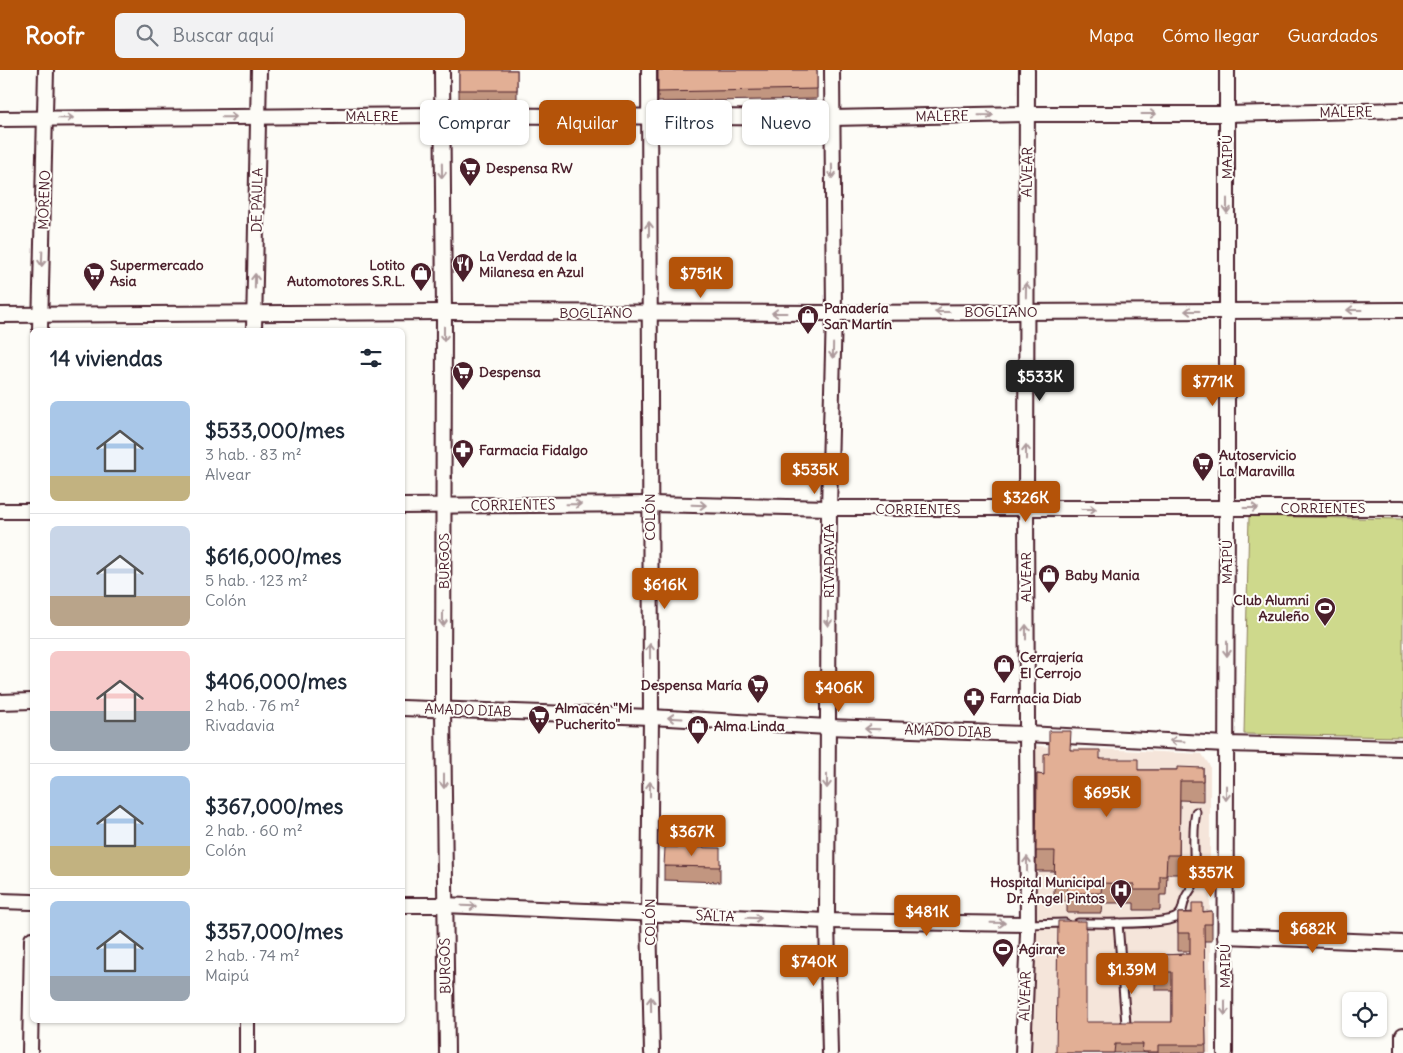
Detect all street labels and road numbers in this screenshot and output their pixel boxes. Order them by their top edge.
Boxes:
street label: MALERE [1319,103,1373,121]
street label: MALERE [345,107,399,125]
street label: MALERE [915,107,969,125]
street label: MAIPÚ [1218,135,1236,179]
street label: ALVEAR [1018,147,1036,197]
street label: DE PAULA [247,168,267,232]
street label: MORENO [34,170,54,230]
street label: BOGLIANO [964,303,1038,321]
street label: BOGLIANO [559,304,633,322]
street label: COLÓN [641,493,659,541]
street label: CORRIENTES [470,495,556,515]
street label: CORRIENTES [1281,499,1366,517]
street label: CORRIENTES [876,500,961,518]
street label: RIVADAVIA [820,524,838,598]
street label: BURGOS [435,533,453,589]
street label: MAIPÚ [1218,540,1236,584]
street label: ALVEAR [1017,552,1035,602]
street label: AMADO DIAB [424,699,512,721]
street label: AMADO DIAB [904,720,992,742]
street label: COLÓN [641,898,659,946]
street label: SALTA [695,906,735,926]
street label: BURGOS [436,937,454,994]
street label: MAIPÚ [1216,944,1234,988]
street label: ALVEAR [1015,970,1035,1021]

